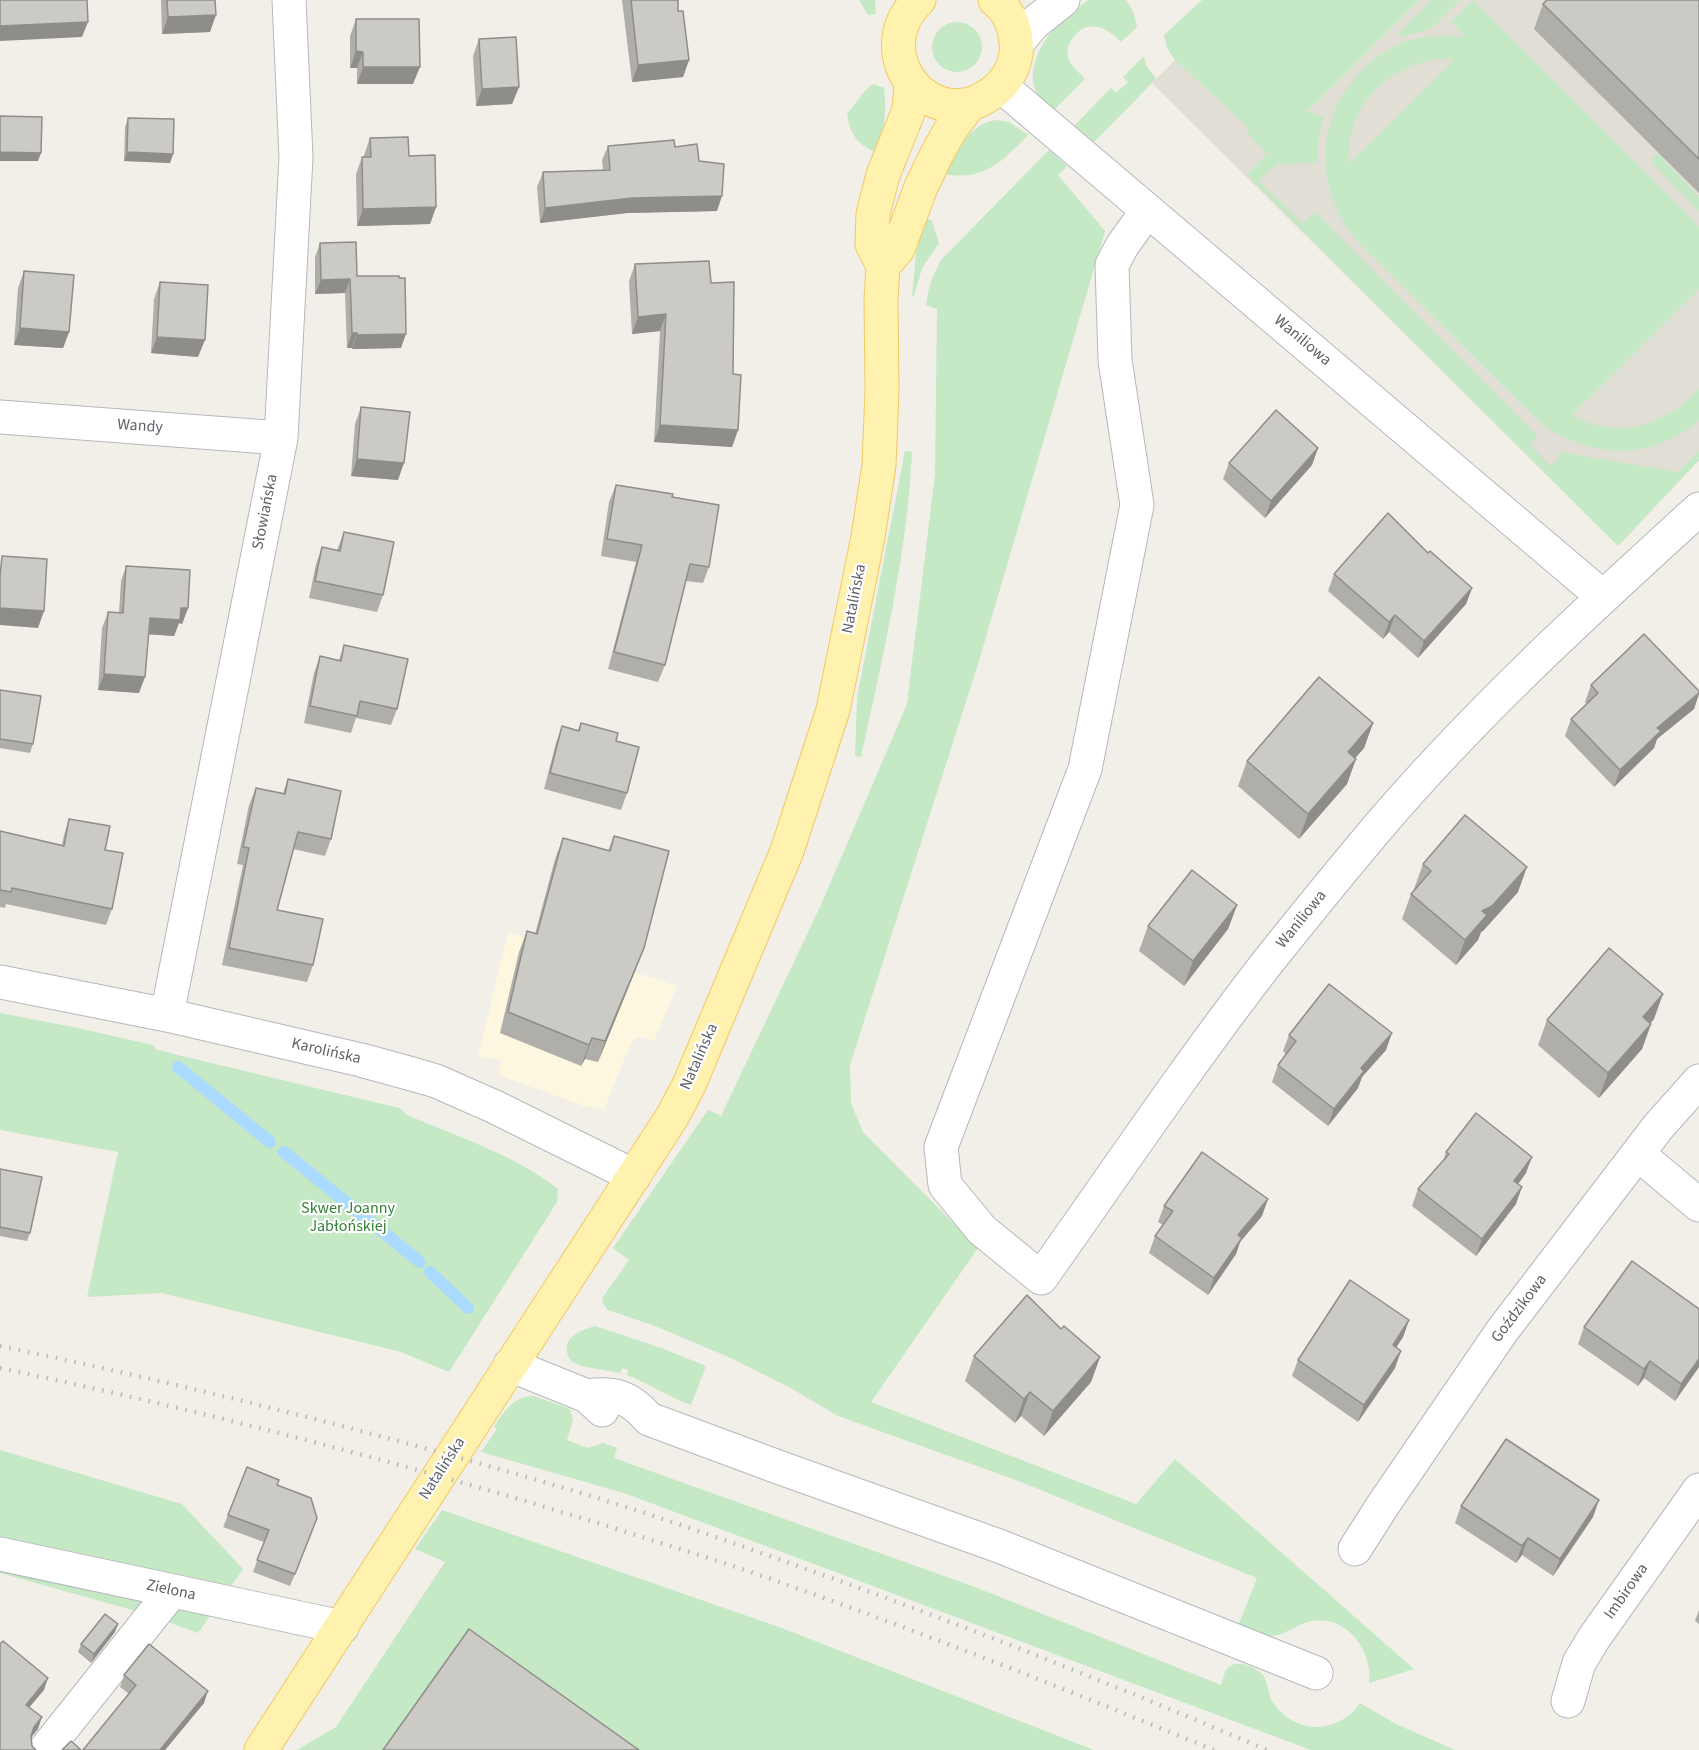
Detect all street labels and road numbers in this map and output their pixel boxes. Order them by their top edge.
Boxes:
street label: Waniliowa [1269,311,1335,371]
street label: Wandy [117,416,163,438]
street label: Słowiańska [249,473,283,551]
street label: Natalińska [839,563,871,635]
street label: Waniliowa [1273,887,1331,953]
street label: Natalińska [677,1021,723,1093]
street label: Karolińska [289,1035,363,1069]
street label: Goździkowa [1488,1271,1552,1347]
street label: Natalińska [416,1434,470,1504]
street label: Imbirowa [1601,1560,1653,1624]
street label: Zielona [145,1576,197,1606]

